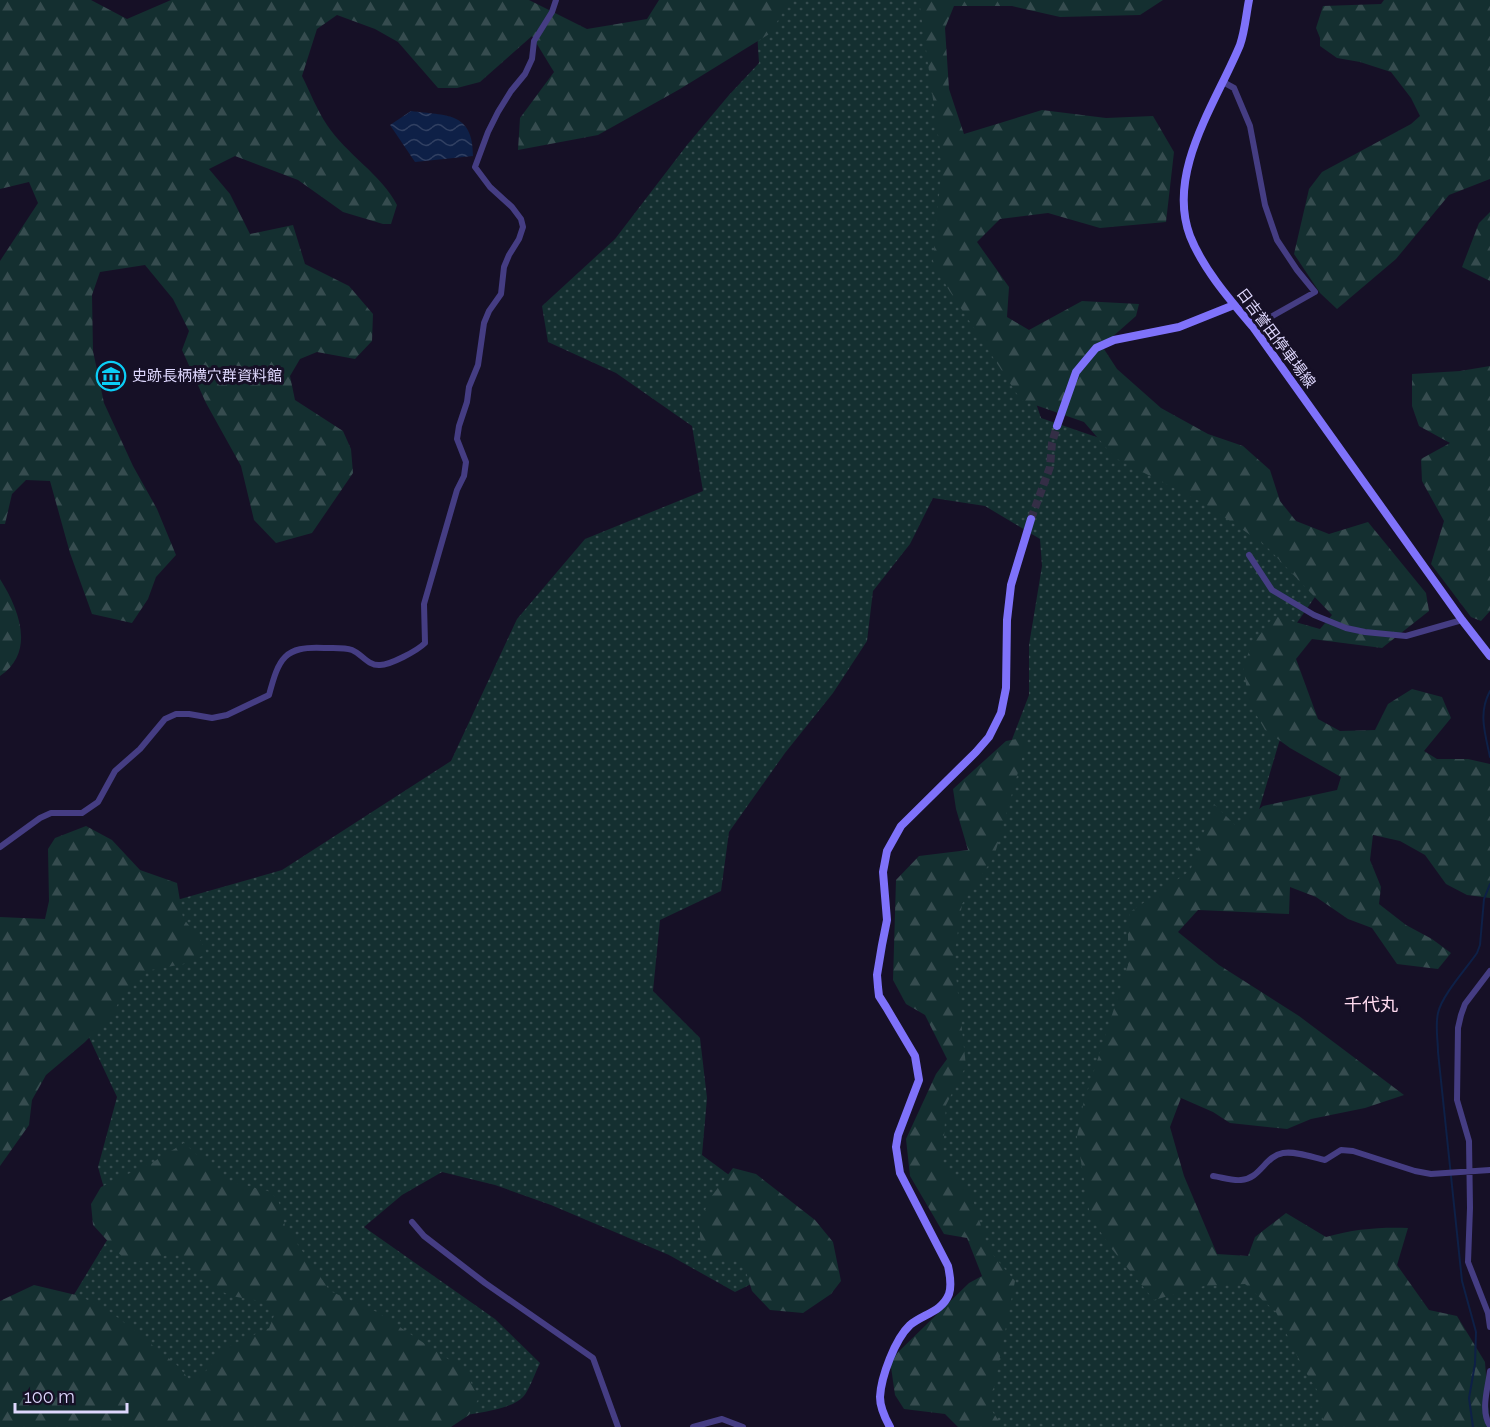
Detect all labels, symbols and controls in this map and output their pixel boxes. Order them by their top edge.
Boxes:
street label: 日吉誉田停車場線 [1233,285,1319,391]
museum icon: 史跡長柄横穴群資料館 [95,360,127,392]
place label: 史跡長柄横穴群資料館 [132,367,282,385]
district label: 千代丸 [1344,994,1398,1015]
scale bar [15,1376,128,1414]
text: 100 m [24,1386,75,1407]

